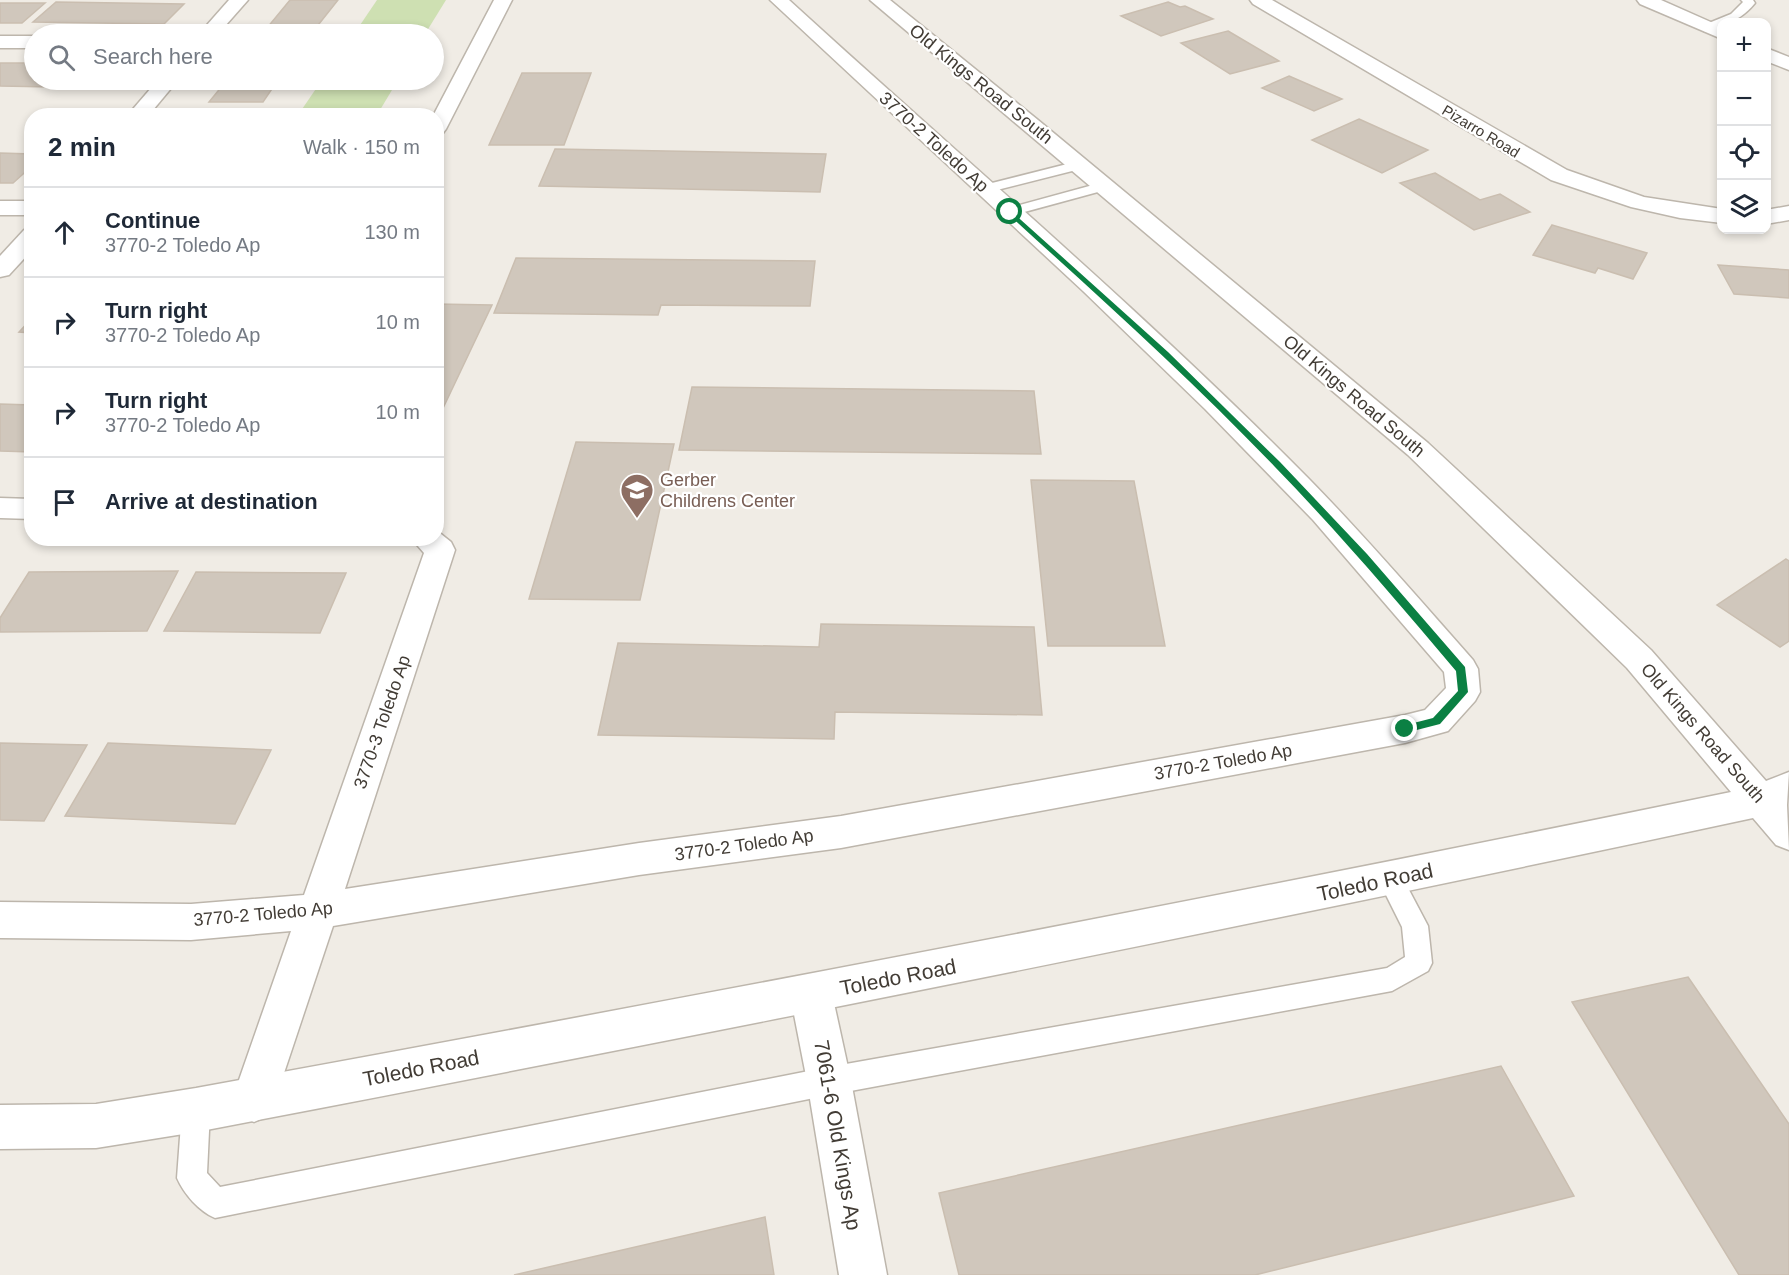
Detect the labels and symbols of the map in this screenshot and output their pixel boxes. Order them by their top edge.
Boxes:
street label: Old Kings Road South [905,20,1057,148]
street label: 3770-2 Toledo Ap [875,88,993,196]
street label: Pizarro Road [1439,101,1523,161]
route start [996,198,1022,224]
street label: Old Kings Road South [1279,331,1429,461]
place label: Gerber Childrens Center [660,470,795,511]
school or university icon: Gerber Childrens Center [619,472,655,519]
street label: 3770-3 Toledo Ap [350,653,414,791]
street label: Old Kings Road South [1637,659,1769,807]
route end [1391,715,1417,741]
street label: 3770-2 Toledo Ap [1152,740,1294,784]
street label: 3770-2 Toledo Ap [673,825,815,865]
street label: Toledo Road [1315,858,1435,906]
street label: 3770-2 Toledo Ap [192,898,334,930]
street label: Toledo Road [838,954,958,1000]
street label: 7061-6 Old Kings Ap [810,1038,866,1232]
street label: Toledo Road [361,1045,481,1091]

